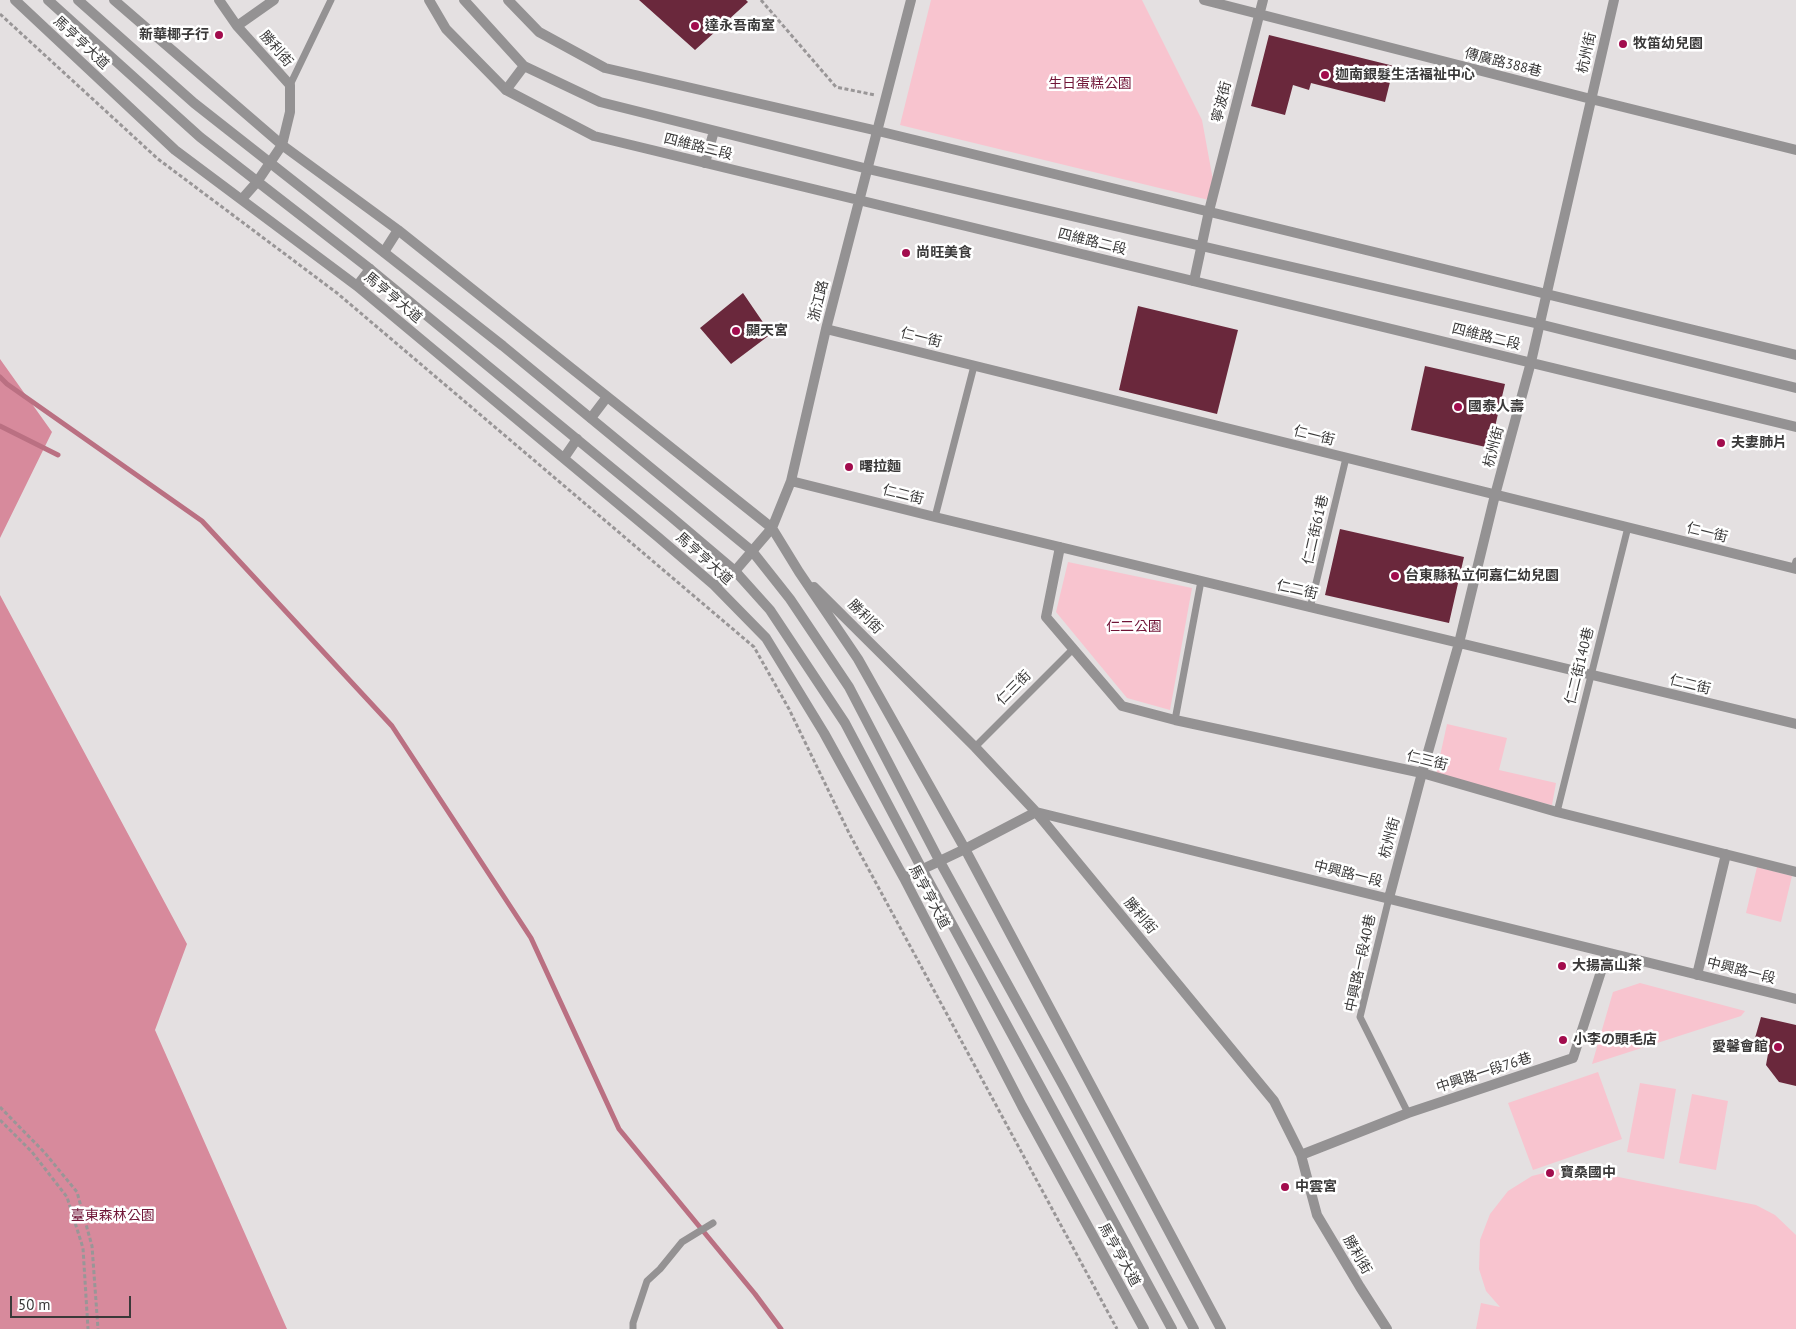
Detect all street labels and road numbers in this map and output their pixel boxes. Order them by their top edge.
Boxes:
street label: 馬亨亨大道 [50,13,112,73]
street label: 勝利街 [256,28,296,70]
street label: 杭州街 [1574,31,1600,75]
street label: 傳廣路388巷 [1463,45,1543,81]
street label: 寧波街 [1209,80,1235,124]
street label: 四維路二段 [662,130,734,164]
street label: 四維路二段 [1056,225,1128,259]
street label: 馬亨亨大道 [361,269,425,327]
street label: 浙江路 [806,279,832,323]
street label: 四維路二段 [1450,320,1522,354]
street label: 仁一街 [899,325,943,351]
street label: 仁一街 [1292,423,1336,449]
street label: 杭州街 [1480,425,1508,469]
street label: 仁二街 [881,482,925,508]
street label: 仁二街61巷 [1300,493,1332,567]
street label: 仁一街 [1685,520,1729,546]
street label: 馬亨亨大道 [672,529,736,589]
street label: 仁二街 [1275,577,1319,603]
street label: 勝利街 [844,596,886,638]
street label: 仁二街140巷 [1562,626,1598,706]
street label: 仁三街 [993,667,1035,709]
street label: 仁二街 [1668,672,1712,698]
street label: 仁三街 [1405,748,1449,774]
street label: 杭州街 [1376,816,1404,860]
street label: 中興路一段 [1312,857,1384,891]
street label: 馬亨亨大道 [905,862,953,932]
street label: 勝利街 [1120,895,1160,937]
street label: 中興路一段40巷 [1342,913,1380,1013]
street label: 中興路一段 [1705,954,1777,988]
street label: 中興路一段76巷 [1434,1050,1534,1096]
street label: 馬亨亨大道 [1095,1220,1143,1290]
street label: 勝利街 [1339,1233,1375,1277]

